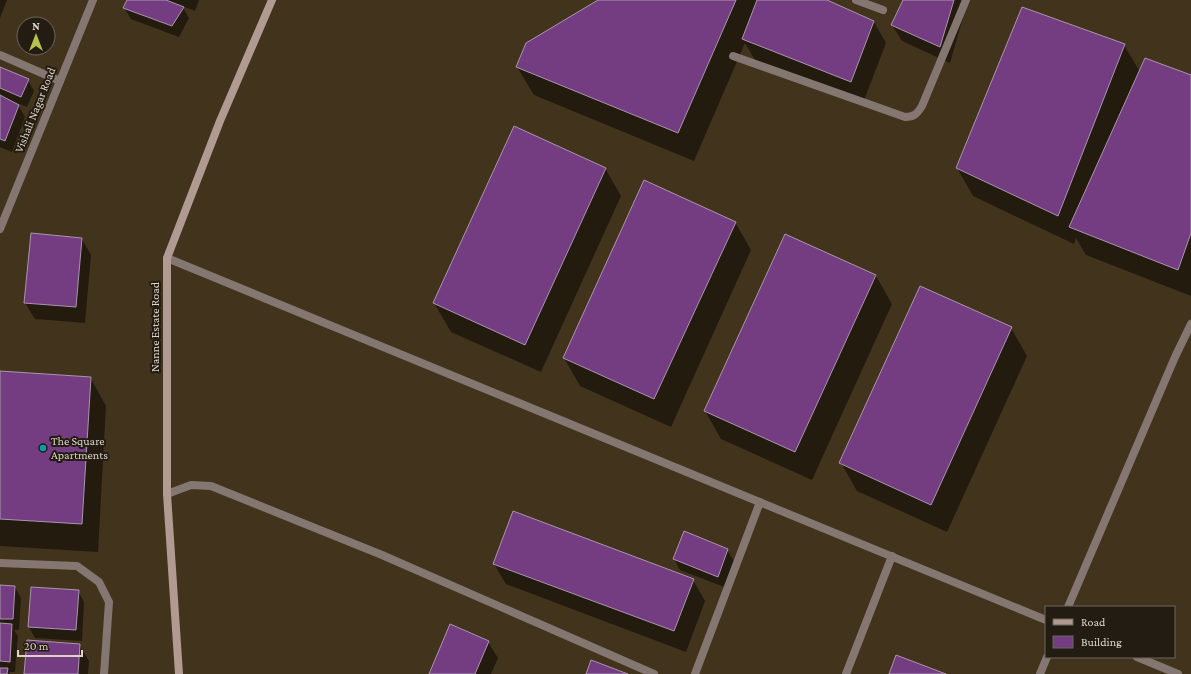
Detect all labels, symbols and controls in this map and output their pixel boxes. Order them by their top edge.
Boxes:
north arrow [16,16,56,56]
text: N [32,20,40,32]
street label: Vishali Nagar Road [12,65,59,155]
street label: Nanne Estate Road [148,281,162,372]
place label: The Square Apartments [51,434,108,462]
marker: The Square Apartments [38,443,48,453]
legend [1045,606,1175,658]
text: Road [1081,615,1106,629]
scale bar [18,632,82,658]
text: Building [1081,635,1122,649]
text: 20 m [24,639,49,653]

